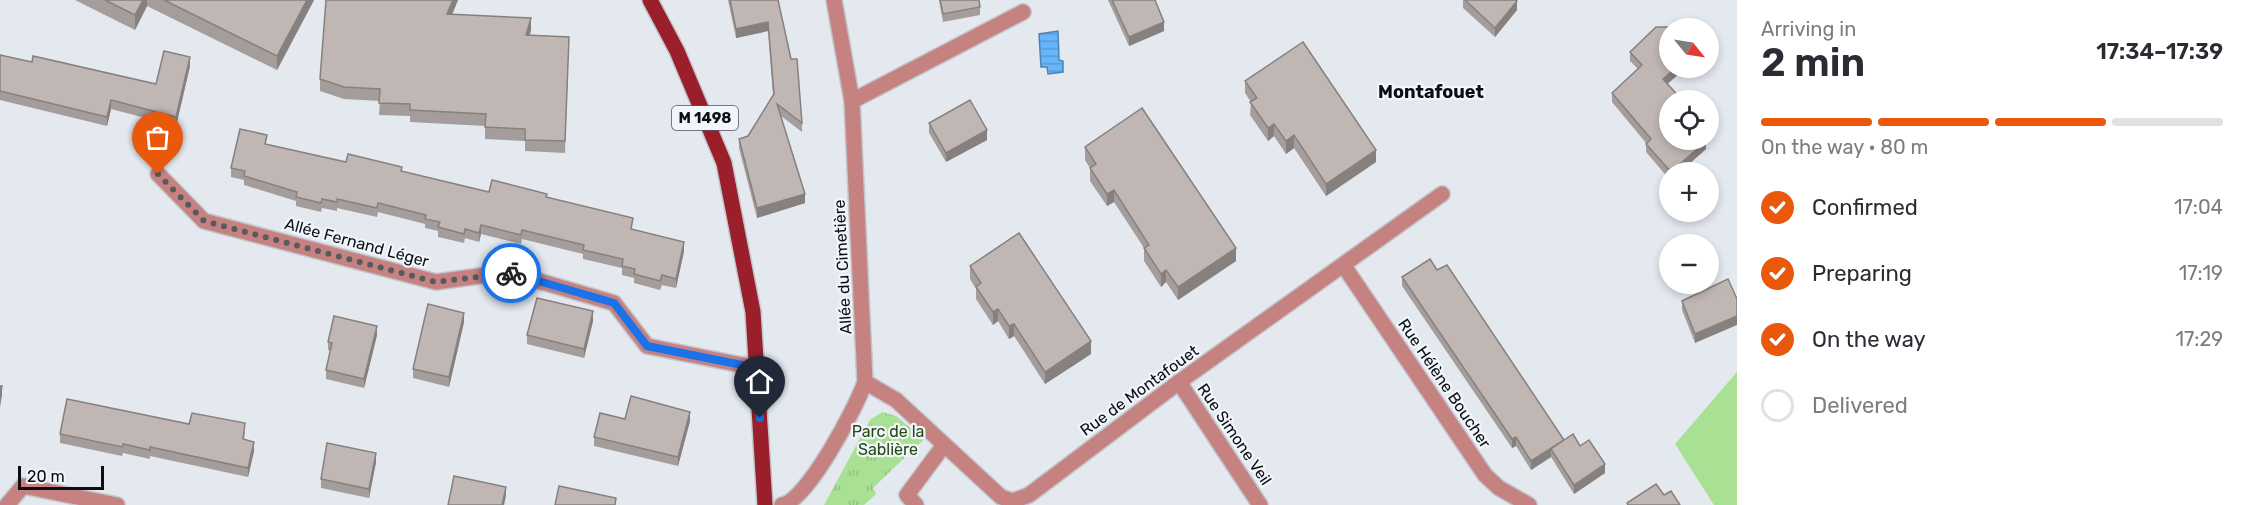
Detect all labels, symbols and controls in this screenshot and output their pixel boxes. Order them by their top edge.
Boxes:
text: Arriving in [1761,17,1856,41]
north arrow [1659,18,1719,78]
map controls [1659,18,1719,294]
text: 17:34–17:39 [2096,38,2223,65]
text: 2 min [1761,40,1865,86]
district label: Montafouet [1378,81,1484,103]
button: locate [1659,90,1719,150]
road number: M 1498 [672,106,738,130]
pin [132,112,183,174]
icon: bag [141,121,174,154]
text: On the way · 80 m [1761,135,1928,159]
button: + [1659,162,1719,222]
icon: check [1761,191,1794,224]
text: Confirmed [1812,194,1918,221]
text: 17:04 [2174,195,2223,219]
street label: Allée du Cimetière [829,199,856,335]
street label: Allée Fernand Léger [283,214,431,271]
button: − [1659,234,1719,294]
courier [481,243,541,303]
icon: bike [495,257,528,290]
icon: check [1761,257,1794,290]
text: Preparing [1812,260,1912,287]
text: 17:19 [2179,261,2223,285]
street label: Rue Hélène Boucher [1394,315,1495,452]
icon: check [1761,323,1794,356]
text: On the way [1812,326,1926,353]
text: 17:29 [2175,327,2223,351]
street label: Rue de Montafouet [1076,341,1202,440]
pin [734,356,785,418]
icon: home [743,365,776,398]
street label: Rue Simone Veil [1194,380,1276,489]
text: Delivered [1812,392,1908,419]
park label: Parc de la Sablière [852,422,924,459]
scale bar [18,463,104,490]
text: 20 m [27,467,65,486]

